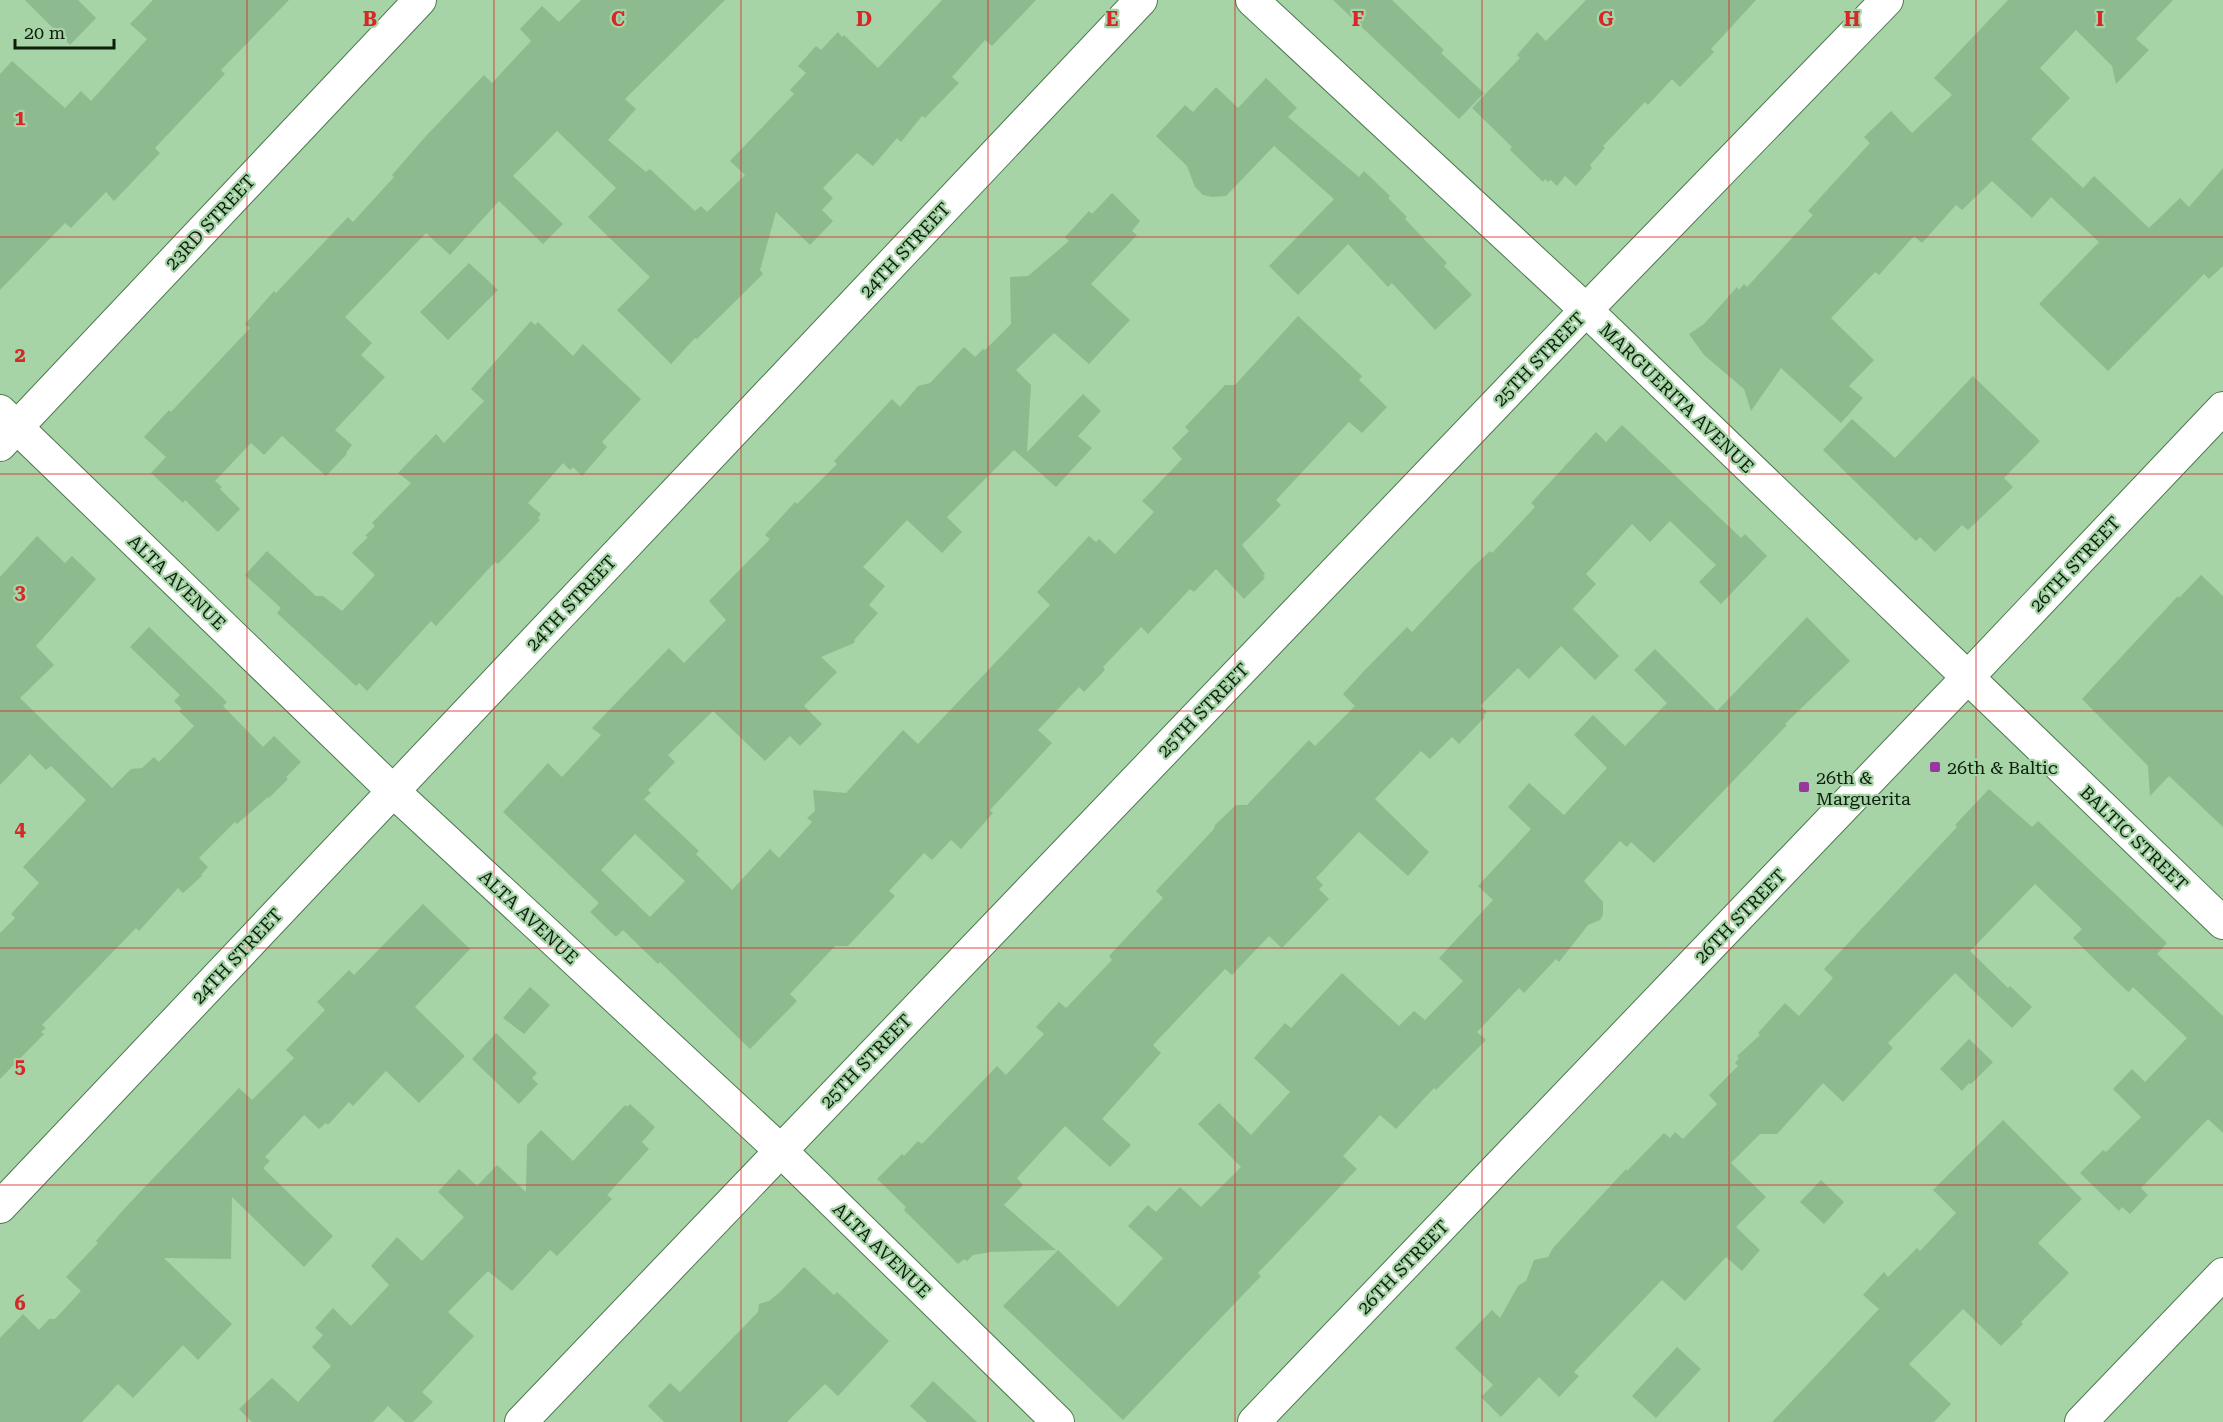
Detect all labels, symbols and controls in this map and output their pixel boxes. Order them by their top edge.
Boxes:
text: B [363,7,377,31]
text: C [611,7,625,31]
text: D [856,7,872,31]
text: E [1106,7,1119,31]
text: F [1352,7,1364,31]
text: G [1598,7,1614,31]
text: H [1844,7,1860,31]
text: I [2096,7,2104,31]
scale bar [15,12,114,50]
text: 20 m [24,22,65,43]
text: 1 [14,106,26,130]
street label: 23RD STREET [161,170,259,274]
street label: 24TH STREET [856,198,954,302]
street label: 25TH STREET [1489,308,1589,410]
street label: MARGUERITA AVENUE [1596,319,1758,477]
text: 2 [14,343,26,367]
street label: 26TH STREET [2026,512,2124,616]
street label: ALTA AVENUE [124,530,230,634]
street label: 24TH STREET [522,551,620,655]
text: 3 [14,580,26,604]
street label: 25TH STREET [1153,659,1253,761]
place label: 26th & Baltic [1947,757,2058,778]
marker: 26th & Baltic [1928,760,1942,774]
place label: 26th & Marguerita [1816,767,1911,809]
marker: 26th & Marguerita [1797,780,1811,794]
street label: BALTIC STREET [2076,781,2192,895]
text: 4 [14,817,26,841]
street label: 26TH STREET [1690,865,1790,967]
street label: ALTA AVENUE [475,866,583,968]
street label: 24TH STREET [188,904,286,1008]
street label: 25TH STREET [816,1010,916,1112]
text: 5 [14,1054,26,1078]
street label: ALTA AVENUE [829,1198,935,1302]
street label: 26TH STREET [1353,1216,1453,1318]
text: 6 [14,1291,26,1315]

